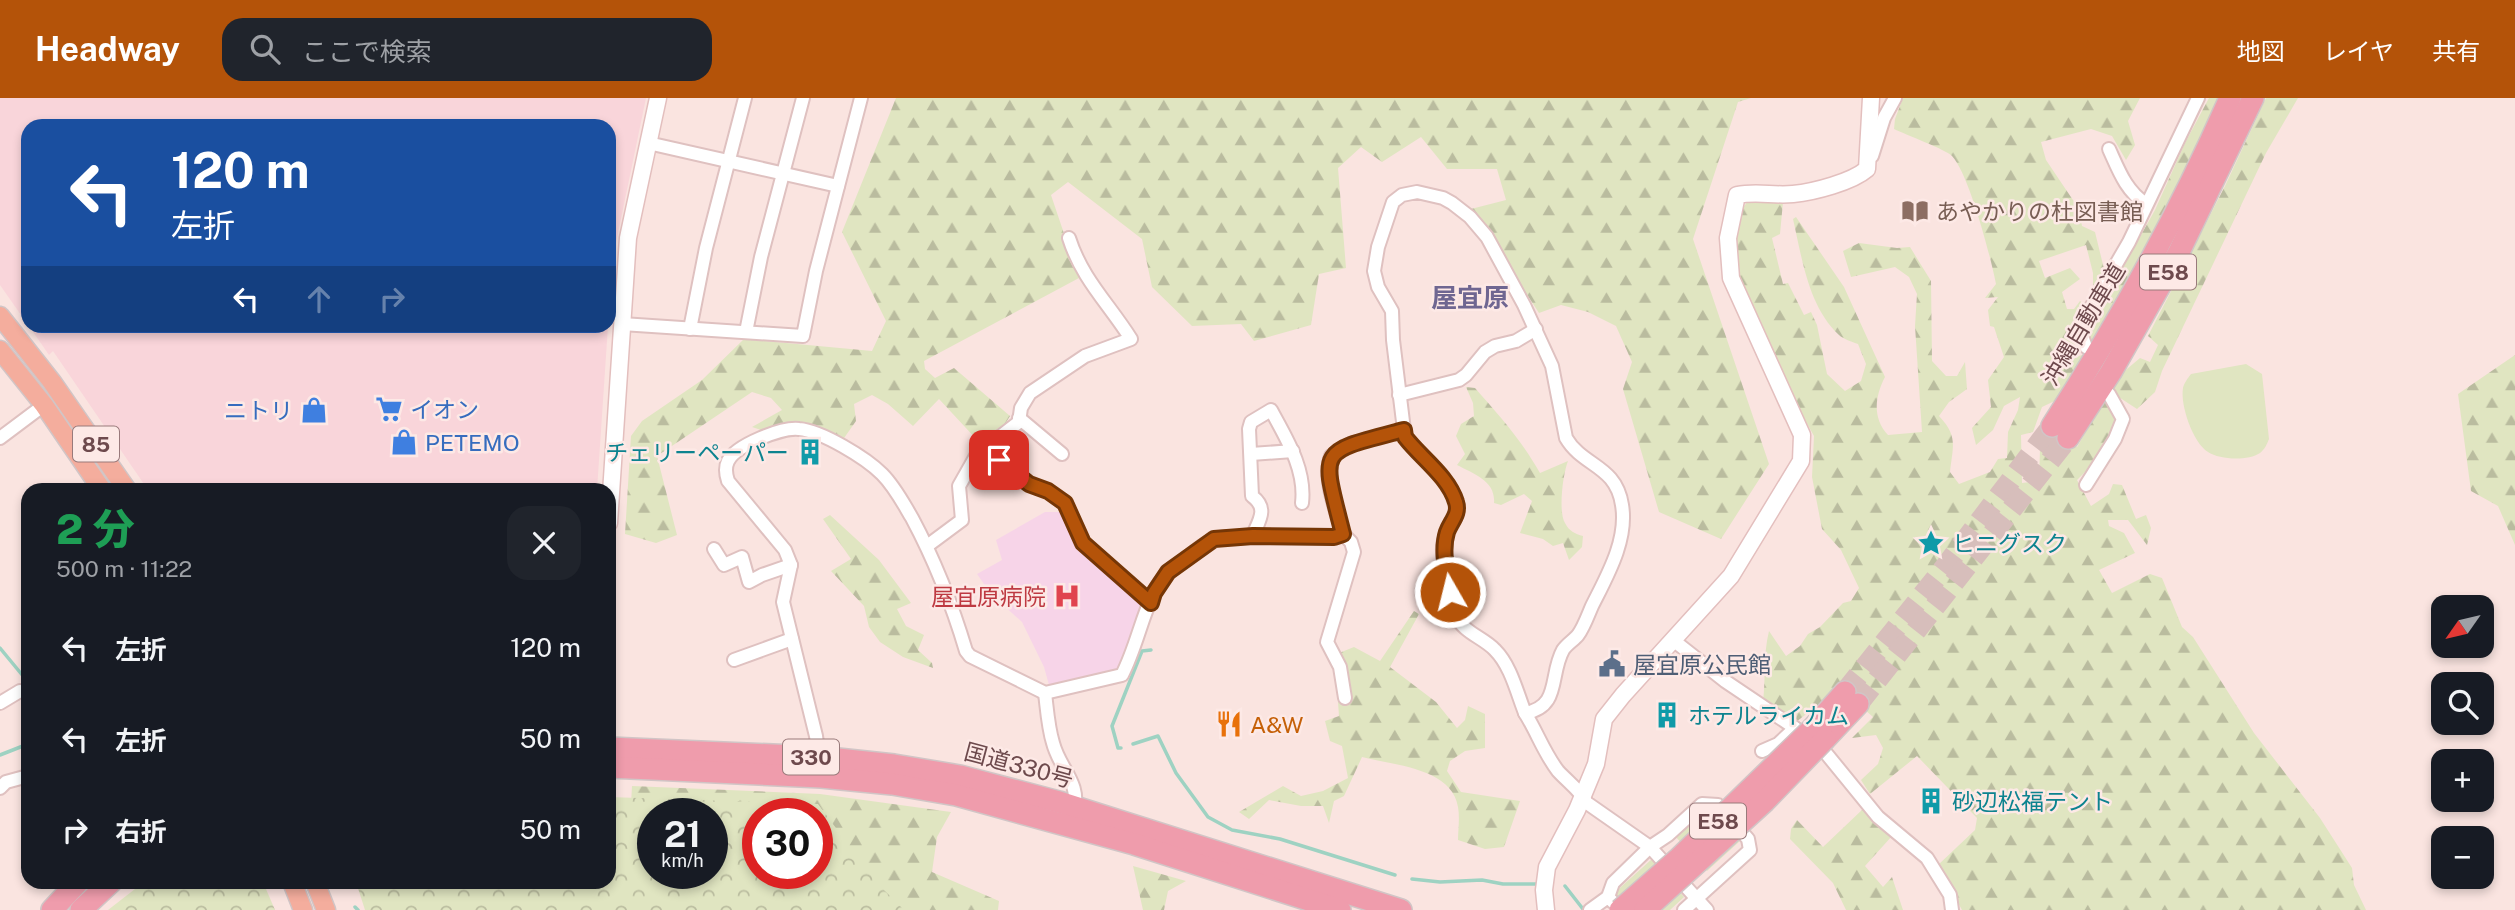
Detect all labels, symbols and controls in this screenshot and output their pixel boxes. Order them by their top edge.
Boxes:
search box [222,18,712,81]
text: Headway [35,30,180,68]
icon: search [246,30,284,68]
text: ここで検索 [302,36,432,67]
text: 地図 [2237,37,2285,65]
text: レイヤ [2323,37,2394,65]
text: 共有 [2432,37,2480,65]
text: 120 m [171,141,310,199]
icon: left [56,147,147,238]
library icon: あやかりの杜図書館 [1900,196,1930,226]
place label: あやかりの杜図書館 [1936,198,2143,225]
text: 左折 [171,207,235,244]
road number: E58 [2140,254,2196,290]
street label: 沖縄自動車道 [2036,258,2130,390]
icon: left [227,280,265,318]
icon: ahead [300,280,338,318]
icon: right [373,280,411,318]
district label: 屋宜原 [1431,282,1509,313]
supermarket icon: イオン [374,394,404,424]
shop icon: ニトリ [299,395,329,425]
place label: イオン [410,396,479,423]
place label: ニトリ [224,397,293,424]
road number: 85 [73,426,119,462]
shop icon: PETEMO [389,427,419,457]
place label: PETEMO [425,429,520,456]
pin [969,430,1029,490]
building icon: チェリーペーパー [795,437,825,467]
place label: チェリーペーパー [605,439,789,466]
icon: arrive [980,441,1018,479]
text: 2 分 [56,504,135,553]
button: close [507,506,581,580]
place icon: ヒニグスク [1916,528,1946,558]
place label: ヒニグスク [1952,530,2067,557]
text: 500 m · 11:22 [56,555,192,582]
position arrow [1413,555,1487,629]
hospital icon: 屋宜原病院 [1052,581,1082,611]
place label: 屋宜原病院 [931,583,1046,610]
north arrow [2431,595,2494,658]
map controls [2431,595,2494,889]
icon: left [56,629,94,667]
text: 120 m [510,632,581,663]
text: 左折 [115,634,167,665]
public building icon: 屋宜原公民館 [1597,649,1627,679]
place label: 屋宜原公民館 [1633,651,1771,678]
button: search [2431,672,2494,735]
building icon: ホテルライカム [1652,700,1682,730]
place label: ホテルライカム [1688,702,1849,729]
restaurant icon: A&W [1214,709,1244,739]
place label: A&W [1250,711,1304,738]
icon: left [56,720,94,758]
text: 50 m [520,723,581,754]
text: 左折 [115,725,167,756]
street label: 国道330号 [962,737,1076,793]
road number: 330 [783,740,839,774]
button: + [2431,749,2494,812]
building icon: 砂辺松福テント [1916,786,1946,816]
place label: 砂辺松福テント [1952,788,2113,815]
speed limit sign: 30 [742,798,833,889]
road number: E58 [1690,804,1746,838]
icon: right [56,811,94,849]
text: 50 m [520,814,581,845]
text: 21 [664,814,701,855]
text: 右折 [115,816,167,847]
button: − [2431,826,2494,889]
text: km/h [661,850,704,871]

